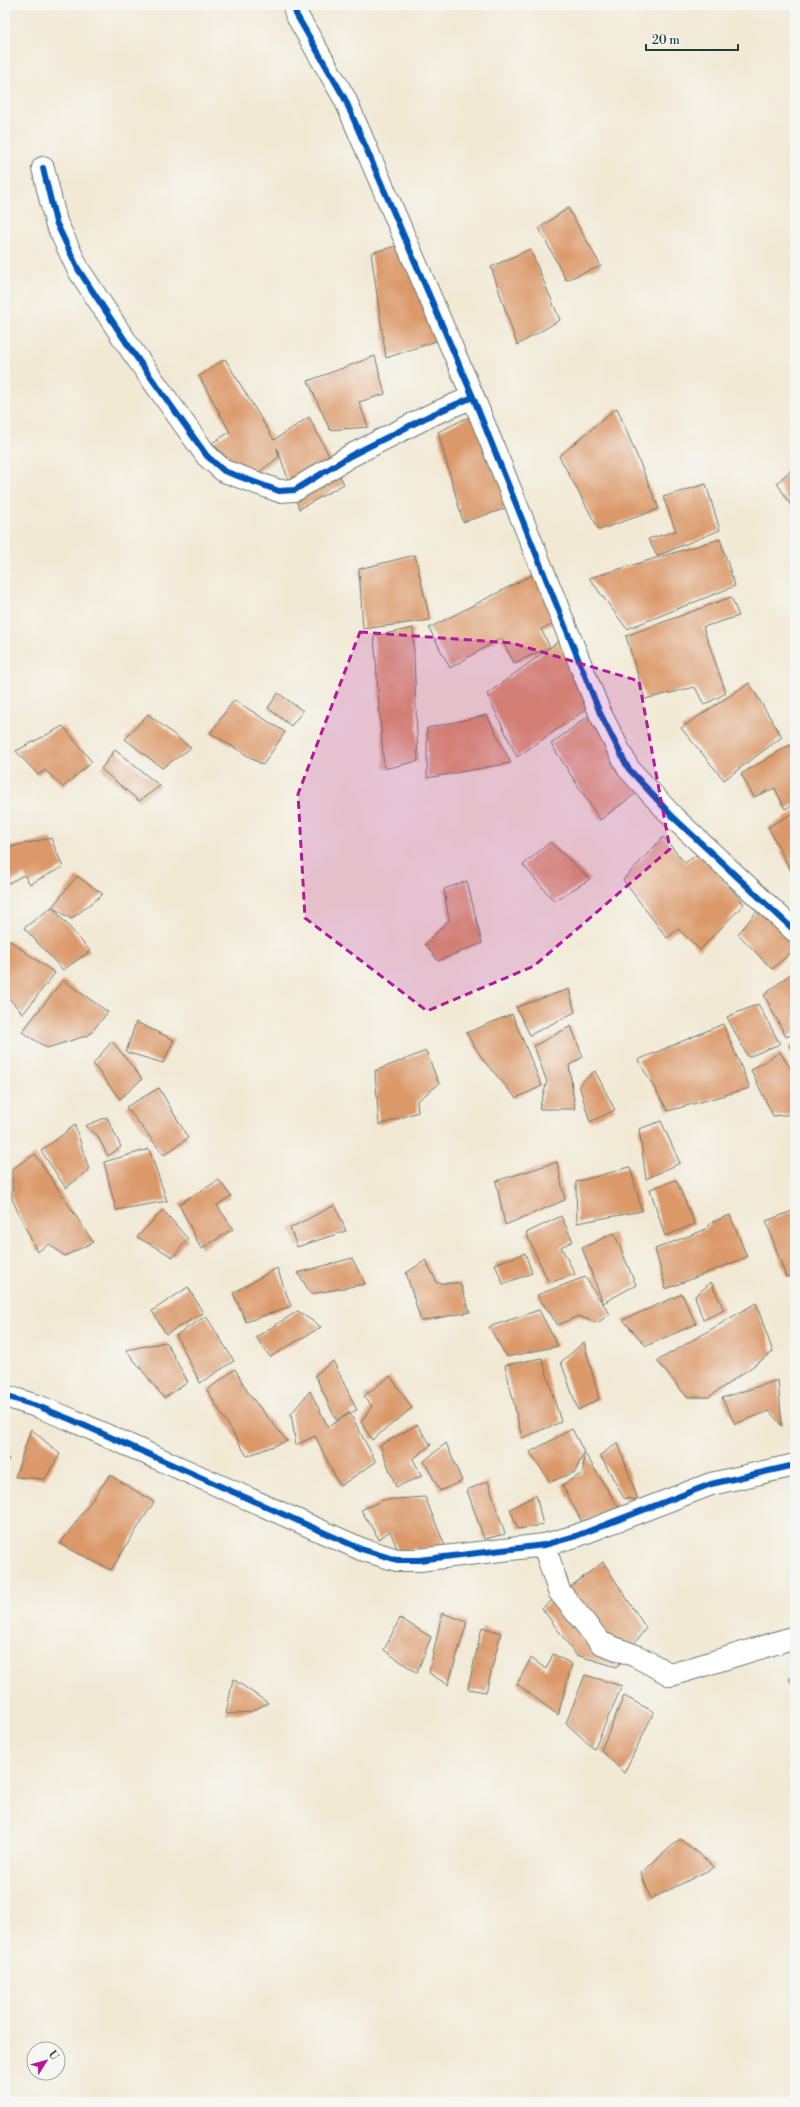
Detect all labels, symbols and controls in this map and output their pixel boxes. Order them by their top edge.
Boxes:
scale bar [646,26,738,52]
text: 20 m [652,33,680,48]
north arrow [26,2041,66,2081]
text: U [45,2048,62,2064]

